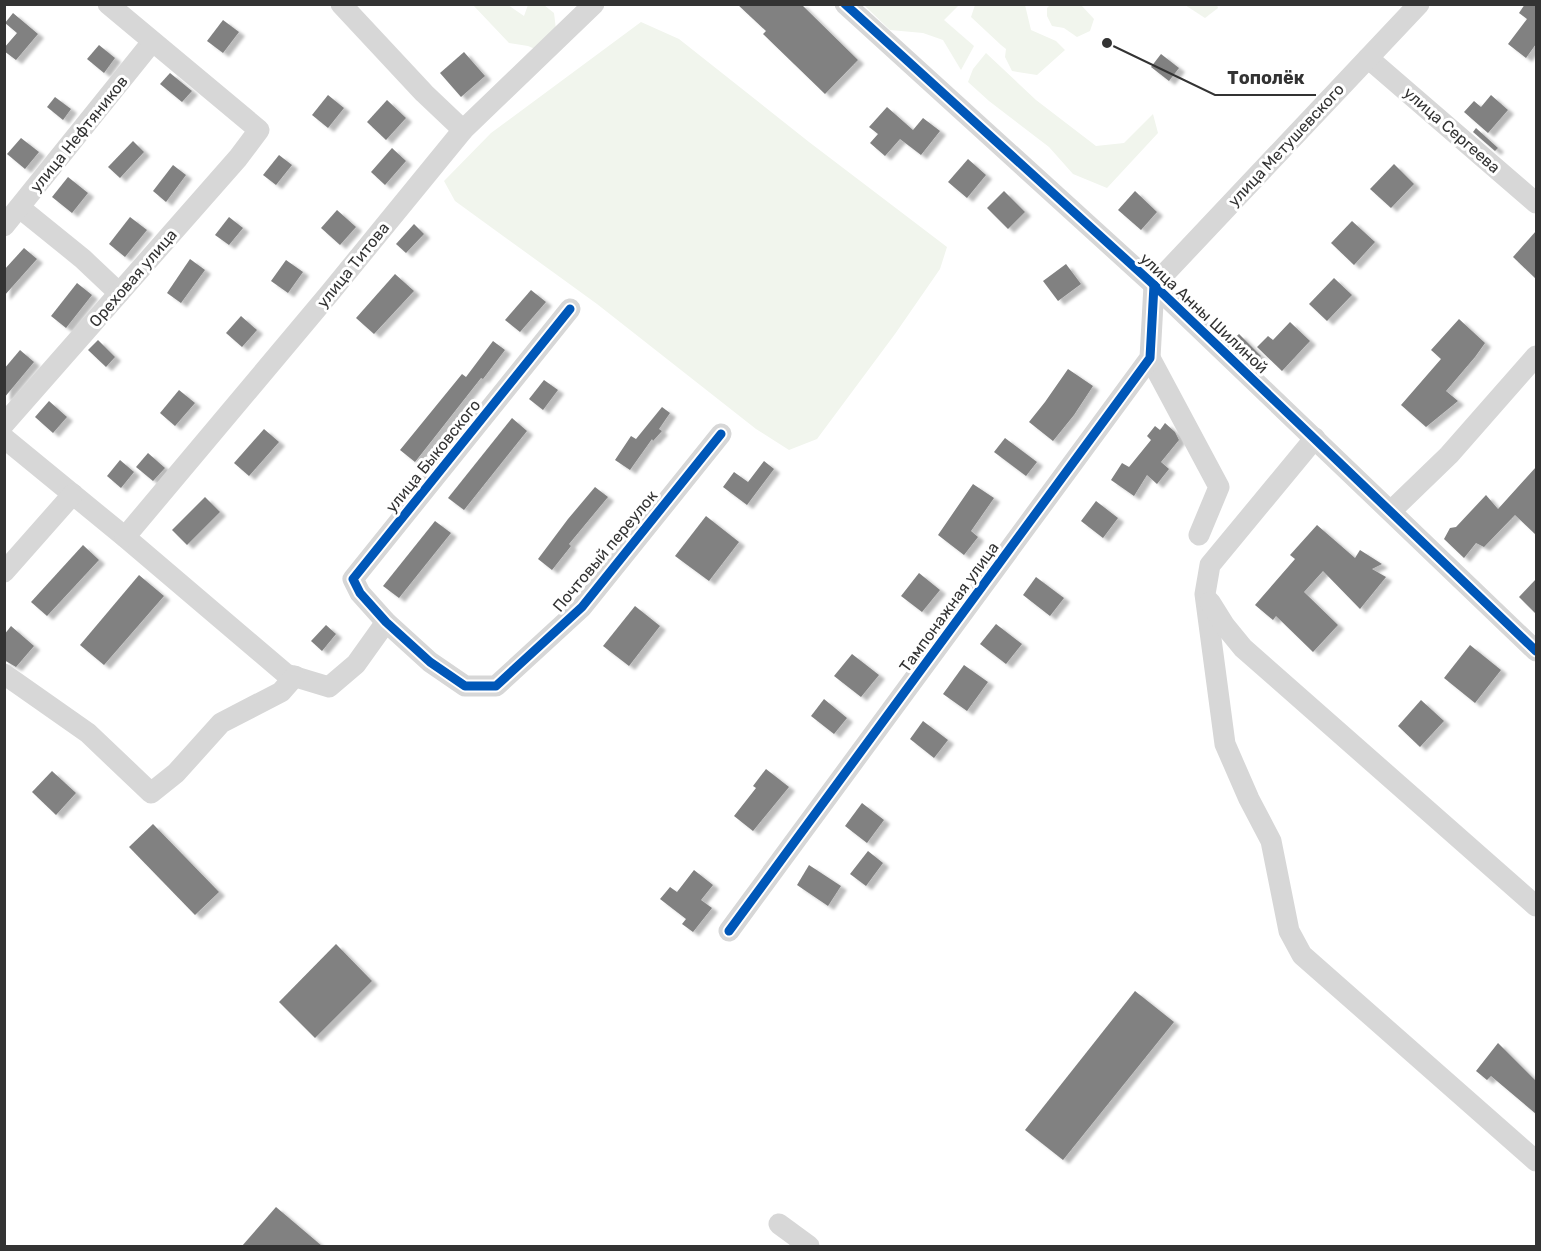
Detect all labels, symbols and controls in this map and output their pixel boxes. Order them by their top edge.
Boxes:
callout: Тополёк [1215,59,1316,95]
text: Тополёк [1227,67,1305,89]
street label: улица Нефтяников [26,72,132,196]
street label: улица Метушевского [1224,80,1348,210]
street label: улица Сергеева [1400,83,1504,177]
street label: улица Титова [313,219,393,311]
street label: Ореховая улица [85,225,181,331]
street label: улица Анны Шилиной [1136,249,1272,377]
street label: улица Быковского [382,396,484,516]
street label: Почтовый переулок [549,486,662,616]
street label: Тампонажная улица [895,538,1003,676]

